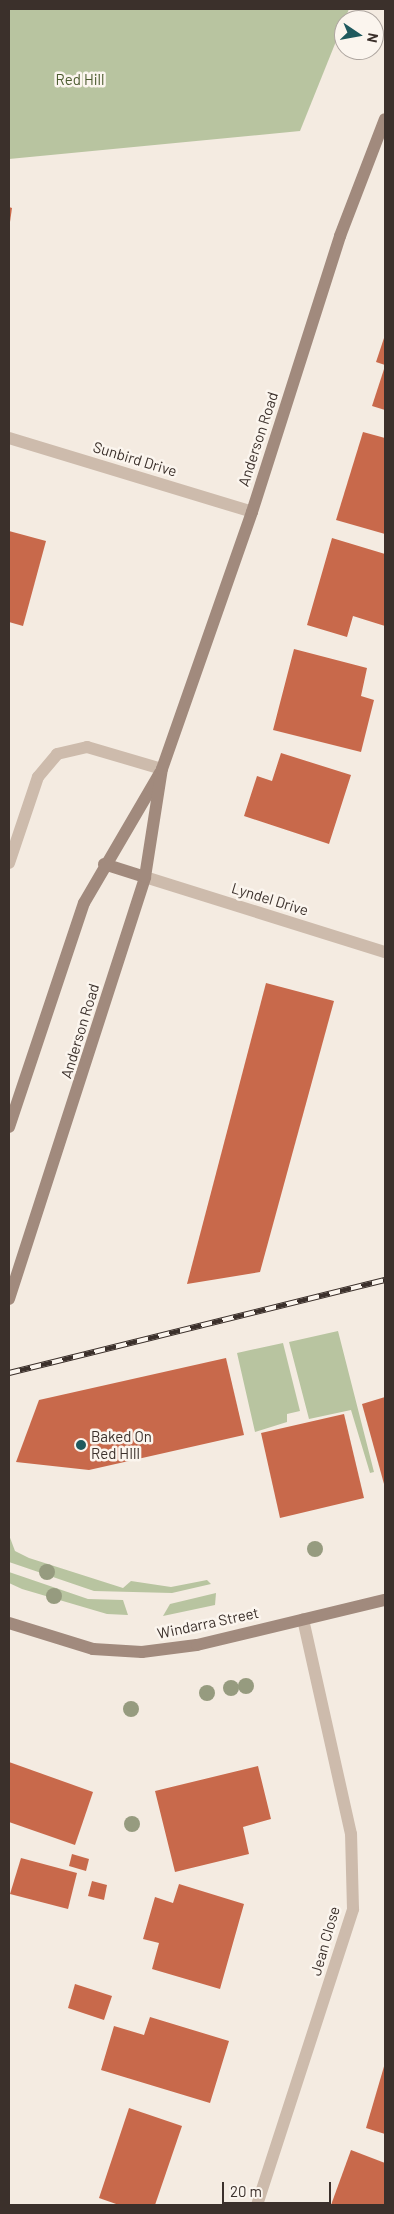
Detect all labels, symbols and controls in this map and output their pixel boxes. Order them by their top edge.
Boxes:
north arrow [334,10,384,60]
text: N [364,32,382,44]
park label: Red Hill [56,71,104,89]
street label: Anderson Road [234,389,282,489]
street label: Sunbird Drive [91,438,179,480]
street label: Lyndel Drive [229,879,311,919]
street label: Anderson Road [57,981,103,1081]
place label: Baked On Red HIll [91,1427,152,1462]
marker: Baked On Red HIll [75,1439,87,1451]
street label: Windarra Street [156,1603,260,1643]
street label: Jean Close [307,1904,343,1978]
scale bar [224,2172,333,2204]
text: 20 m [230,2182,262,2200]

